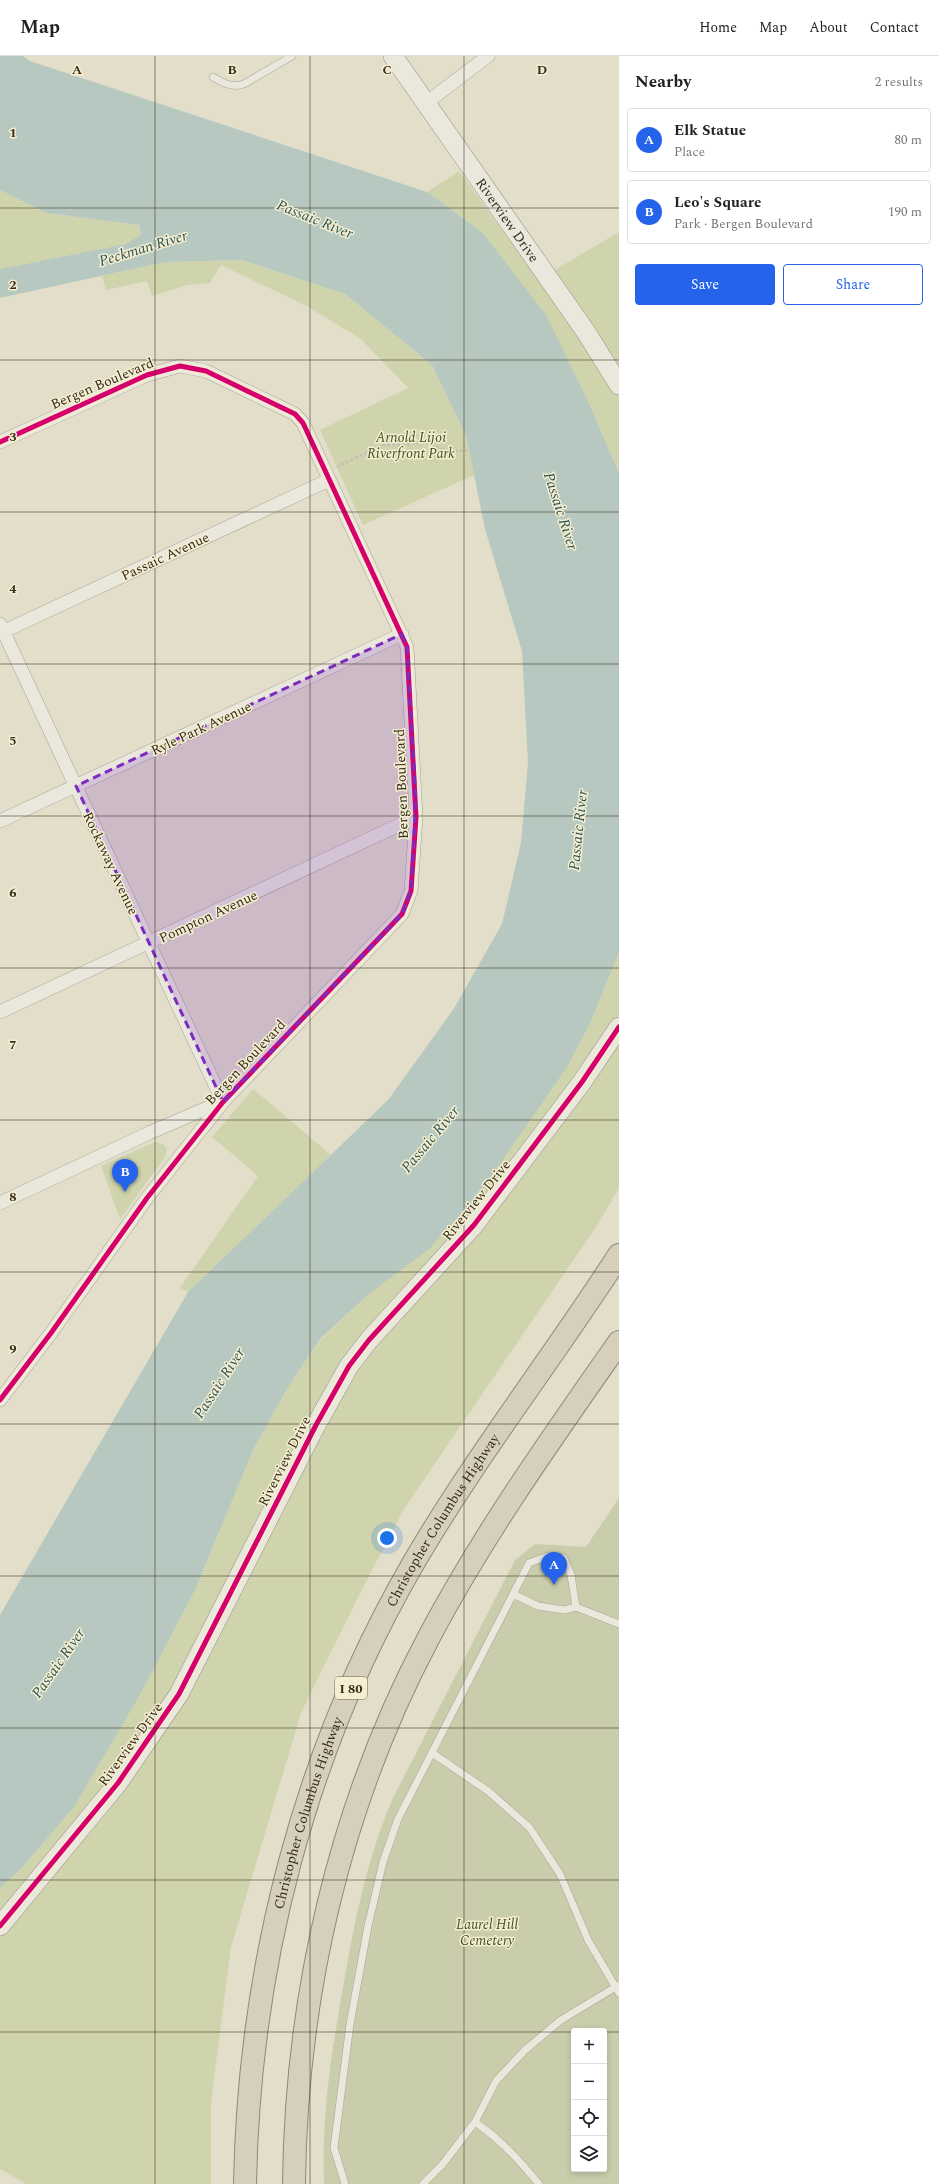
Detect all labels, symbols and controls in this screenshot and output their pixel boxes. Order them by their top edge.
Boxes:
text: Map [20,13,60,42]
text: Home [699,17,737,38]
text: Map [759,17,787,38]
text: About [809,17,848,38]
text: Contact [870,17,919,38]
text: A [72,60,82,80]
text: B [227,60,237,80]
text: C [382,60,392,80]
text: D [537,60,547,80]
text: Nearby [635,69,691,95]
text: 2 results [875,72,923,92]
text: Elk Statue [674,119,746,142]
text: 1 [9,123,17,143]
text: A [644,130,654,150]
text: 80 m [895,130,922,150]
text: Place [674,142,705,162]
street label: Riverview Drive [470,174,544,267]
text: Leo's Square [674,191,762,214]
water label: Passaic River [273,194,357,246]
text: B [644,202,654,222]
text: 190 m [888,202,922,222]
text: Park · Bergen Boulevard [674,214,813,234]
water label: Peckman River [96,224,191,273]
button: Save [635,264,775,305]
button: Share [783,264,923,305]
text: 2 [9,275,17,295]
street label: Bergen Boulevard [47,352,157,415]
text: 3 [9,427,17,447]
park label: Arnold Lijoi Riverfront Park [367,427,455,464]
water label: Passaic River [537,469,584,554]
street label: Passaic Avenue [118,527,213,586]
text: 4 [9,579,17,599]
street label: Ryle Park Avenue [147,696,255,761]
street label: Bergen Boulevard [389,728,414,839]
text: 5 [9,731,17,751]
water label: Passaic River [563,788,594,871]
street label: Rockaway Avenue [77,808,144,919]
text: 6 [9,883,17,903]
street label: Pompton Avenue [155,884,261,948]
street label: Bergen Boulevard [200,1015,291,1110]
text: 7 [9,1035,17,1055]
water label: Passaic River [396,1100,466,1178]
street label: Riverview Drive [437,1155,516,1245]
pin: B [112,1159,138,1192]
text: 8 [9,1187,17,1207]
text: 9 [9,1339,17,1359]
water label: Passaic River [188,1342,251,1423]
street label: Riverview Drive [253,1412,316,1510]
street label: Christopher Columbus Highway [381,1428,505,1611]
your location [377,1528,397,1548]
pin: A [541,1552,567,1585]
water label: Passaic River [26,1623,91,1703]
road number: I 80 [335,1677,367,1699]
street label: Riverview Drive [93,1698,168,1790]
street label: Christopher Columbus Highway [269,1712,349,1911]
park label: Laurel Hill Cemetery [456,1914,518,1951]
map controls [571,2028,607,2172]
button: + [571,2028,607,2064]
button: − [571,2064,607,2100]
button: locate [571,2100,607,2136]
button: layers [571,2136,607,2172]

